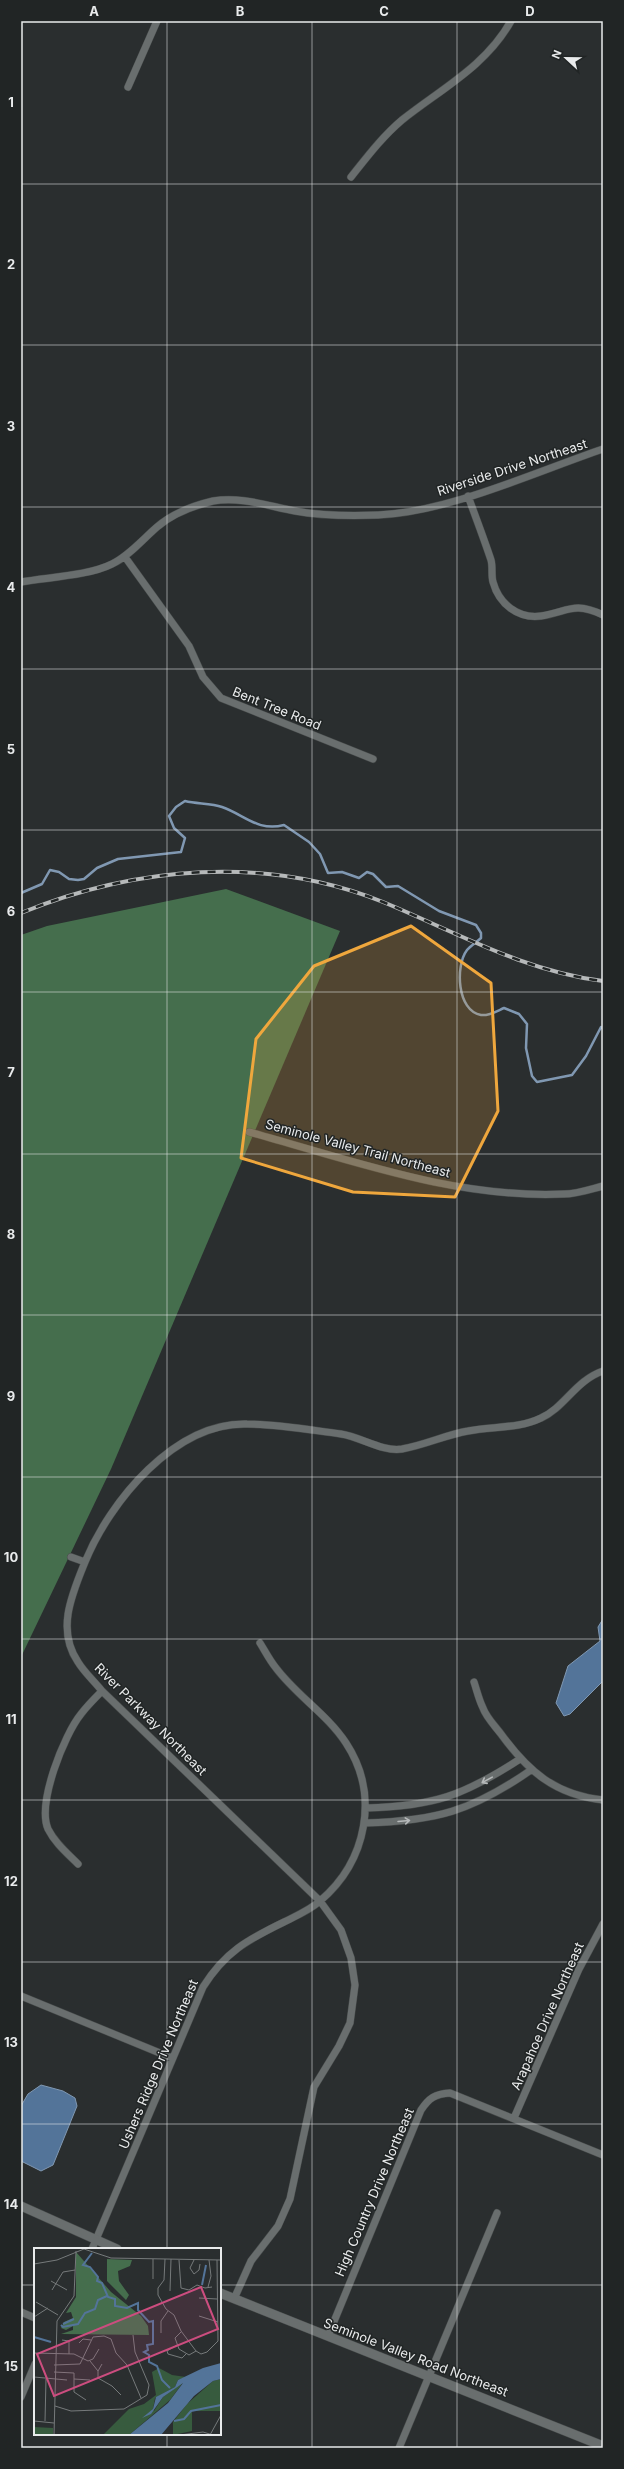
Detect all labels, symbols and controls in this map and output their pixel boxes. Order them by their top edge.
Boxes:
text: A [89,3,99,19]
text: B [236,3,245,19]
text: C [379,3,389,19]
text: D [525,3,535,19]
north arrow [546,38,586,78]
text: N [549,48,565,61]
text: 1 [8,94,14,110]
text: 2 [7,256,15,272]
text: 3 [7,418,15,434]
street label: Riverside Drive Northeast [435,435,589,499]
text: 4 [7,579,16,595]
street label: Bent Tree Road [230,683,324,733]
text: 5 [7,741,15,757]
text: 6 [7,903,15,919]
text: 7 [7,1064,15,1080]
street label: Seminole Valley Trail Northeast [264,1116,452,1180]
text: 8 [7,1226,15,1242]
text: 9 [7,1388,15,1404]
text: 10 [4,1549,18,1565]
street label: River Parkway Northeast [92,1660,210,1778]
text: 11 [5,1711,17,1727]
one-way arrow [481,1777,493,1785]
one-way arrow [397,1818,410,1825]
text: 12 [4,1873,18,1889]
street label: Arapahoe Drive Northeast [507,1940,587,2092]
street label: Ushers Ridge Drive Northeast [115,1977,201,2151]
text: 13 [4,2034,18,2050]
street label: High Country Drive Northeast [331,2105,417,2279]
text: 14 [4,2196,18,2212]
inset map [34,2248,221,2435]
street label: Seminole Valley Road Northeast [322,2314,510,2400]
text: 15 [4,2358,18,2374]

